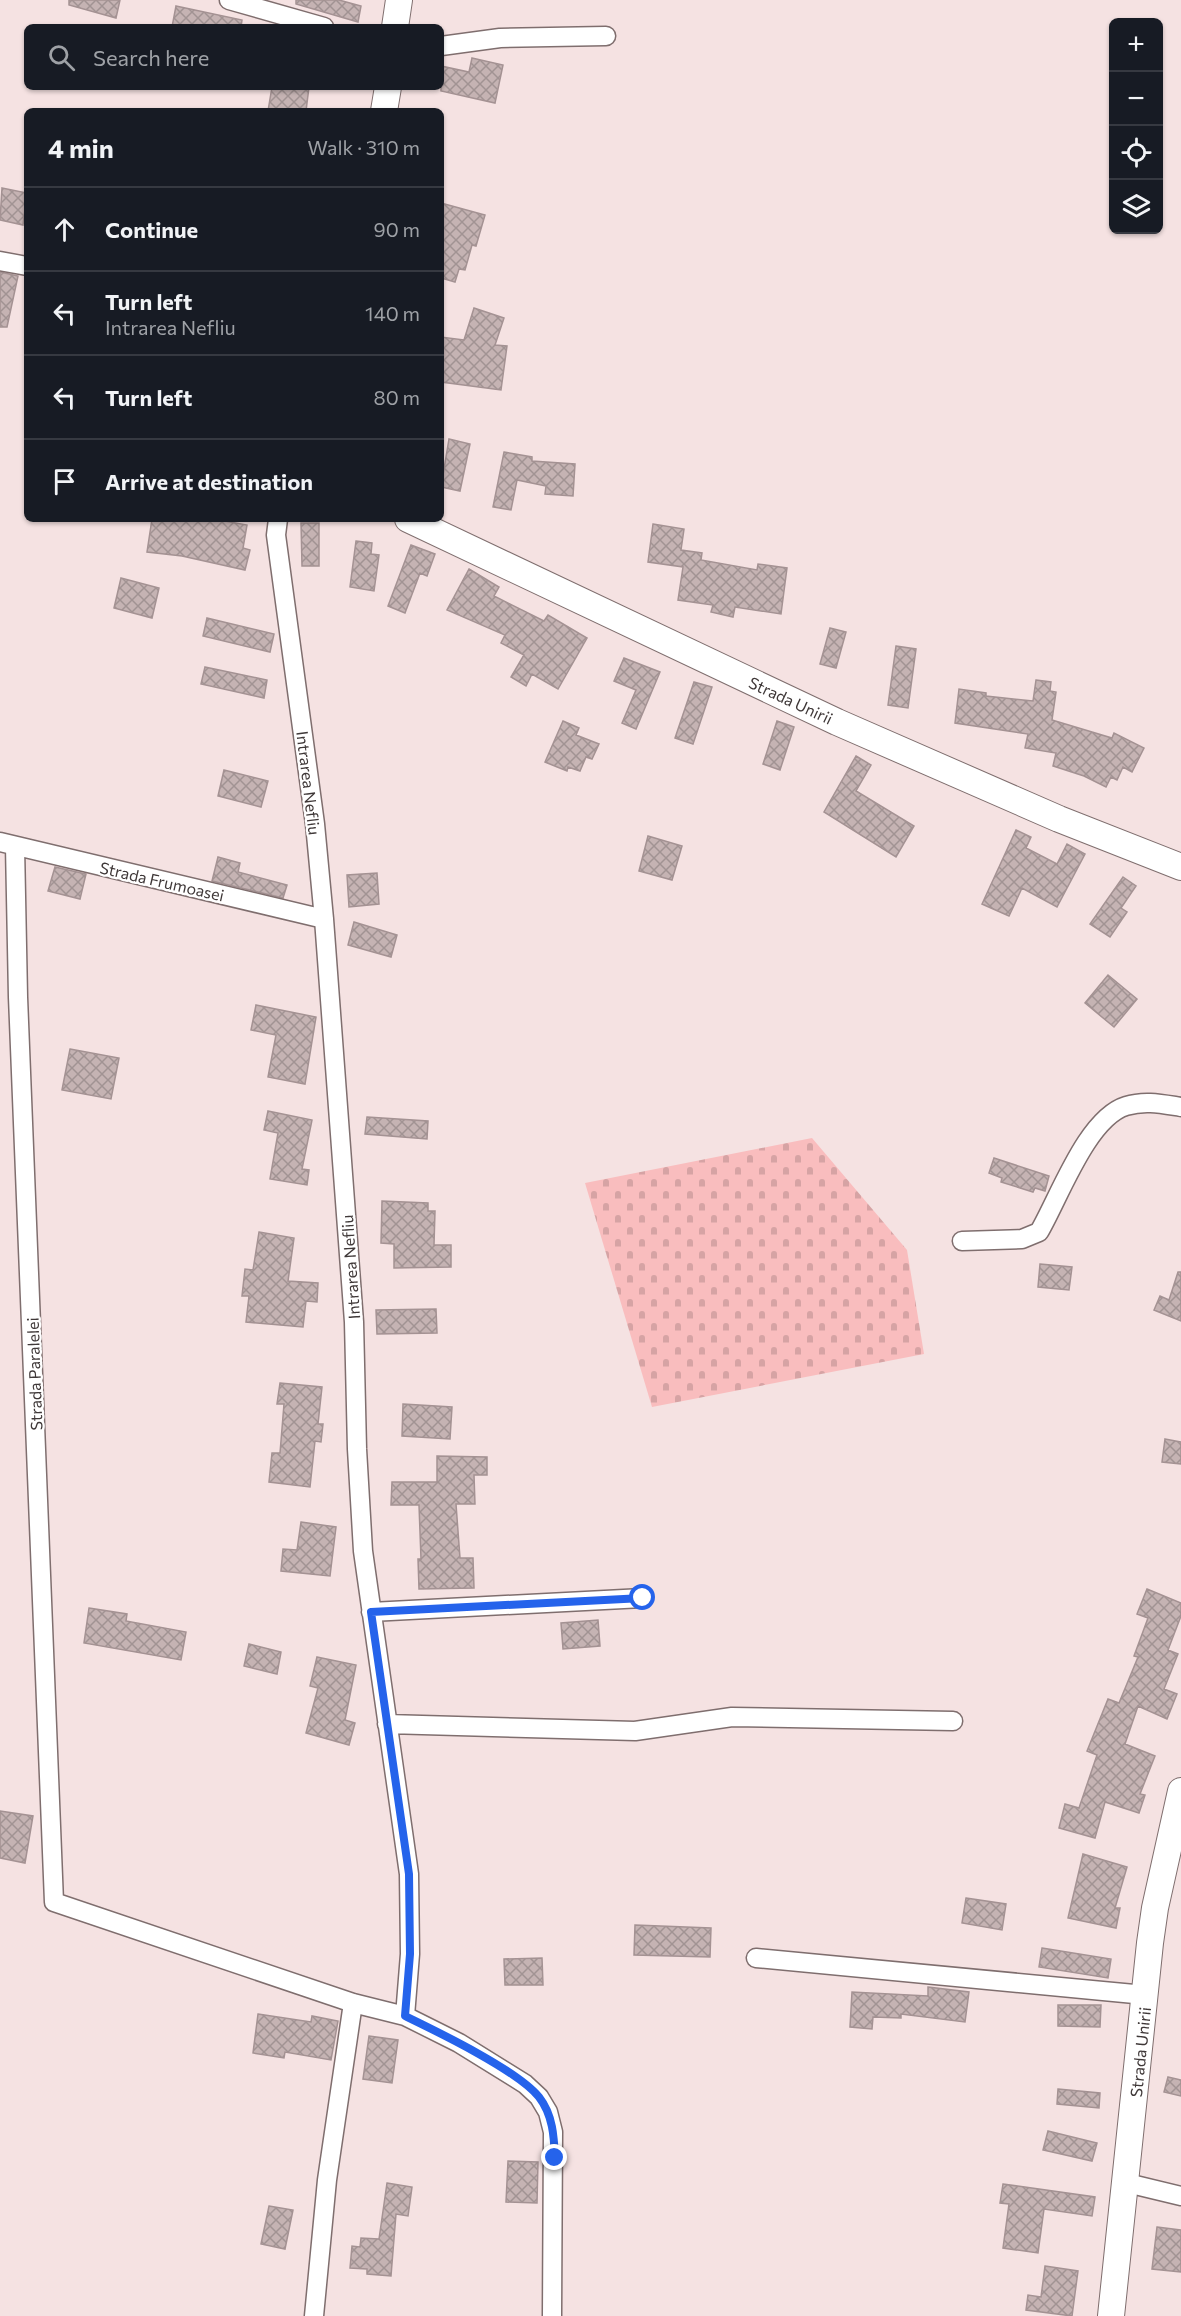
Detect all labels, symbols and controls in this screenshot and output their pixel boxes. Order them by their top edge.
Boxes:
map controls [1109,18,1163,234]
button: + [1109,18,1163,72]
search box [24,24,444,90]
icon: search [45,41,78,74]
text: Search here [93,44,209,71]
button: − [1109,72,1163,126]
button: locate [1109,126,1163,180]
text: 4 min [48,132,114,163]
text: Walk · 310 m [308,135,420,159]
button: layers [1109,180,1163,234]
icon: ahead [48,213,81,246]
text: Continue [105,216,198,243]
text: 90 m [374,217,420,241]
text: Turn left [105,288,192,315]
icon: left [48,297,81,330]
text: 140 m [365,301,420,325]
text: Intrarea Nefliu [105,315,236,339]
icon: left [48,381,81,414]
text: Turn left [105,384,192,411]
text: 80 m [374,385,420,409]
icon: arrive [48,465,81,498]
text: Arrive at destination [105,468,313,495]
street label: Strada Unirii [746,672,836,728]
street label: Intrarea Nefliu [293,730,325,836]
street label: Strada Frumoasei [98,857,226,905]
street label: Intrarea Nefliu [337,1214,363,1320]
street label: Strada Paralelei [23,1317,45,1431]
route start [629,1584,655,1610]
street label: Strada Unirii [1126,2006,1154,2098]
route end [541,2144,567,2170]

